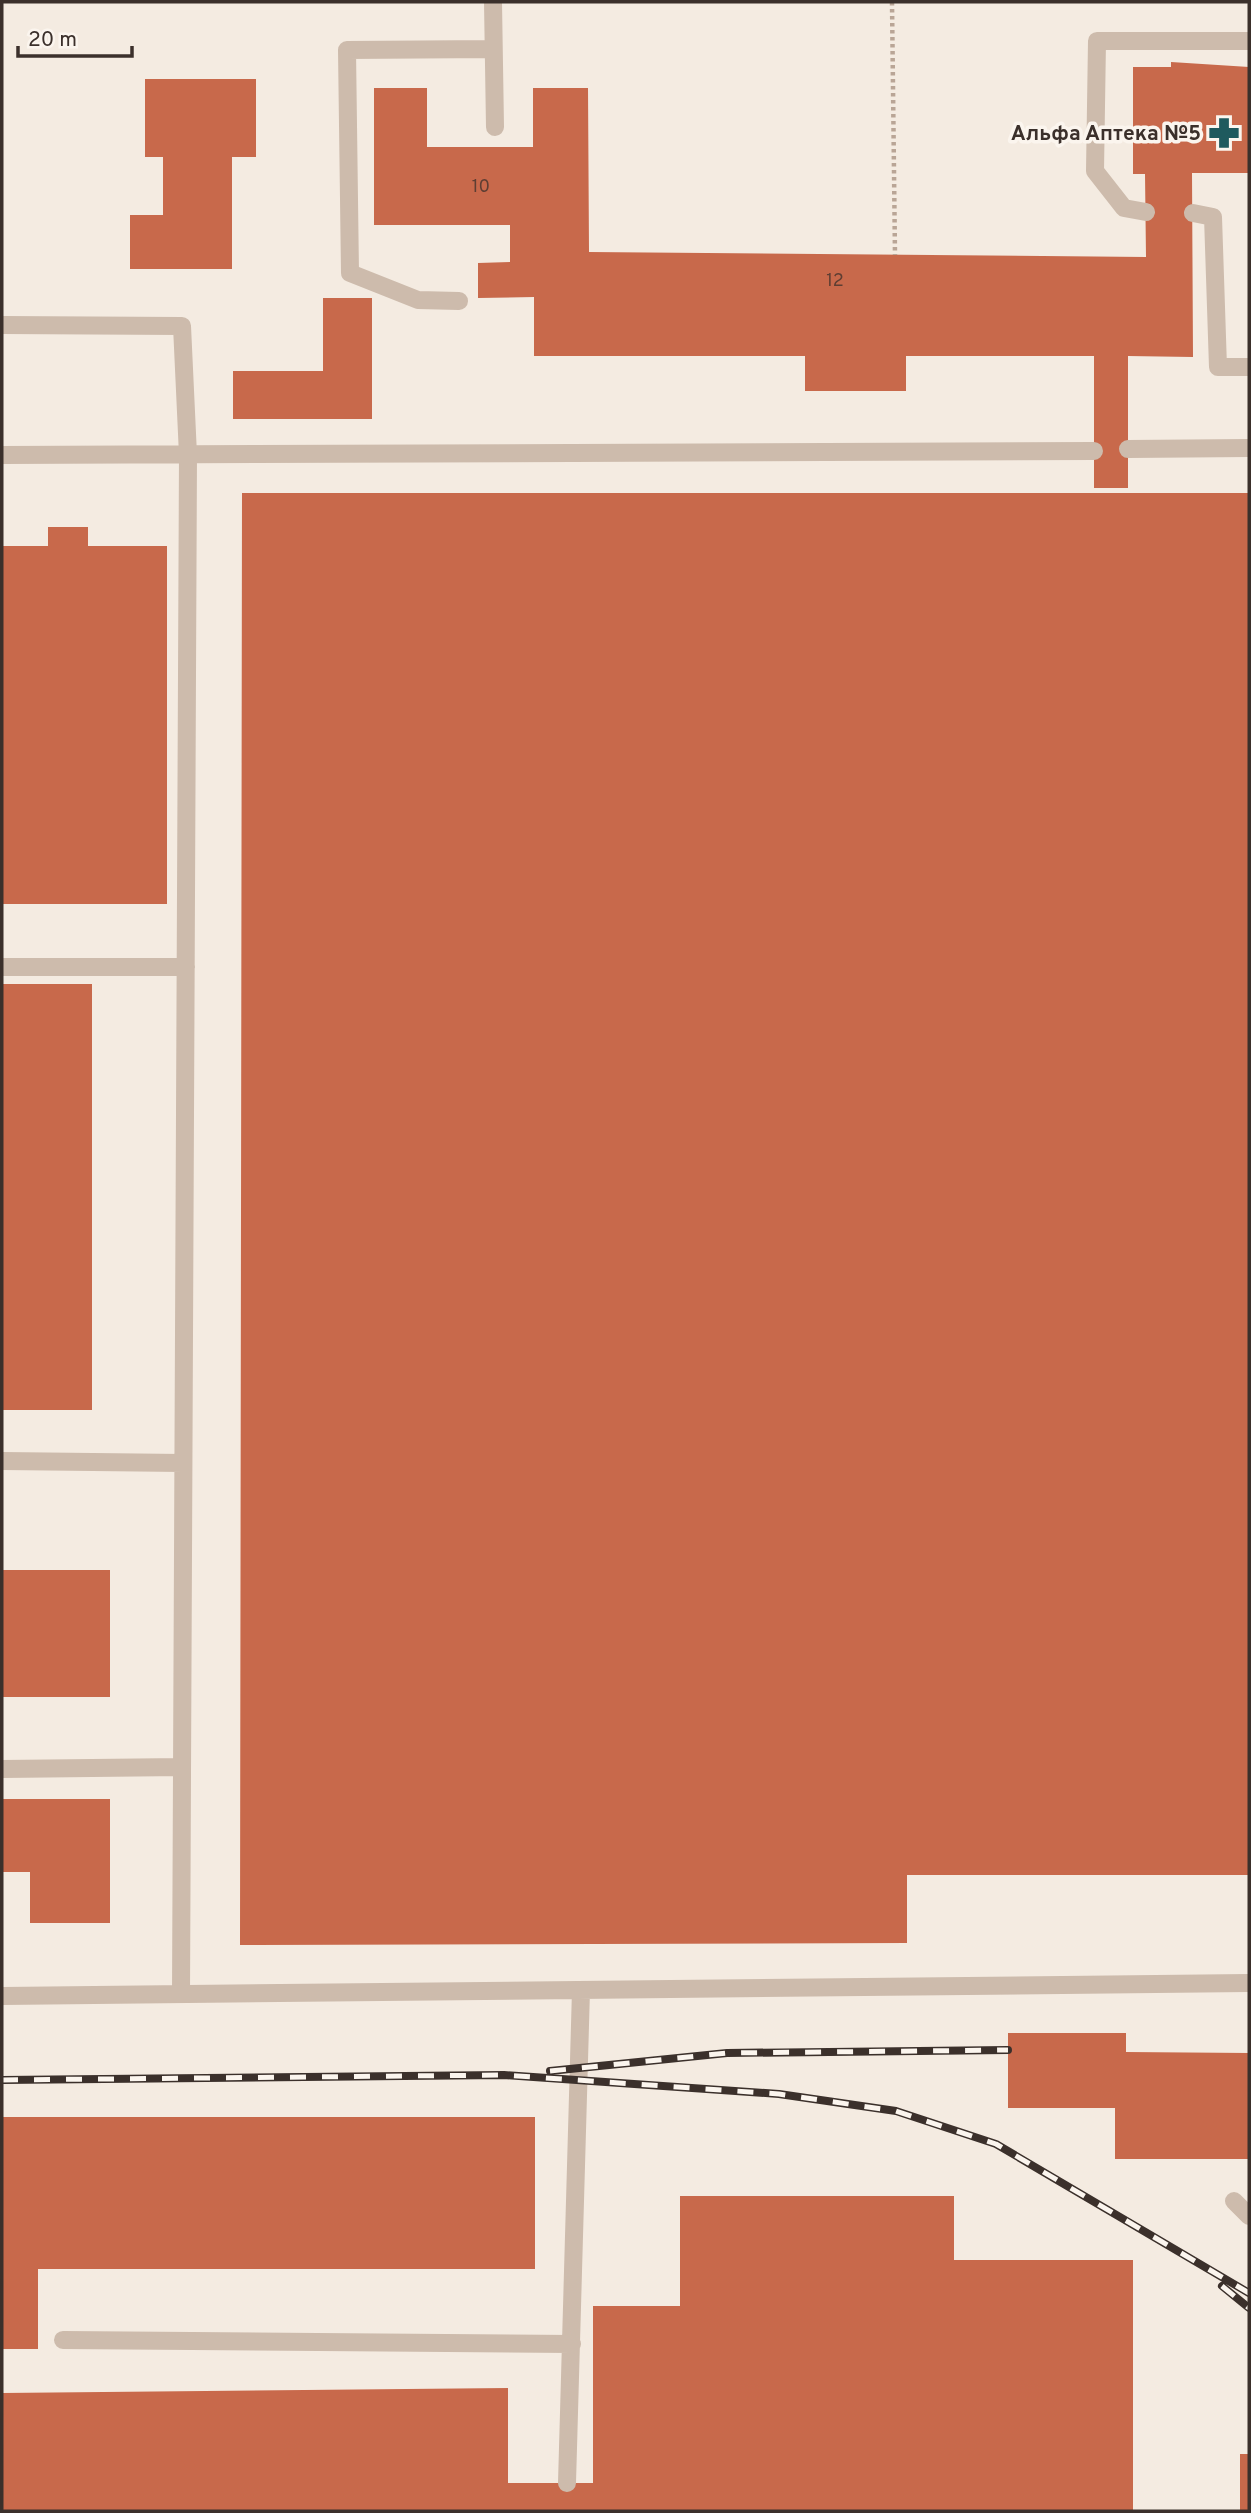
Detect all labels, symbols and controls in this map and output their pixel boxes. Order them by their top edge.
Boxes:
scale bar [18,14,131,58]
text: 20 m [28,27,77,54]
pharmacy icon: Альфа Аптека №5 [1207,116,1241,150]
place label: Альфа Аптека №5 [1011,121,1201,148]
house number: 10 [472,176,490,199]
house number: 12 [826,270,844,293]

